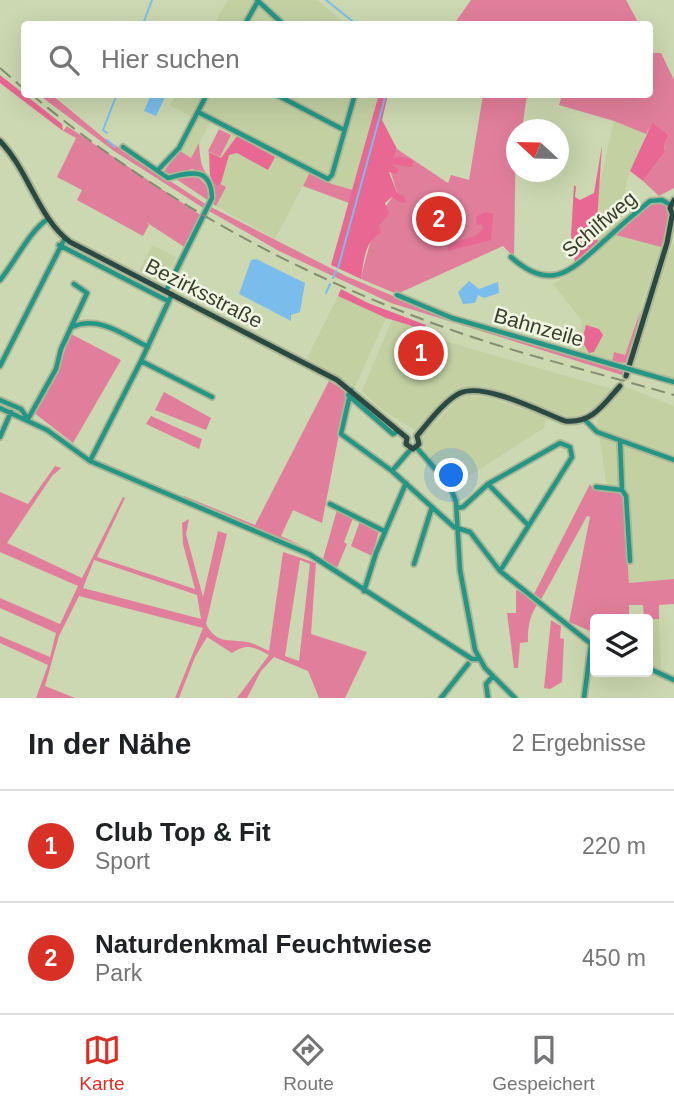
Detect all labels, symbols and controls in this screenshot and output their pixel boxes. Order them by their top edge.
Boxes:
search box [21,21,653,98]
icon: search [45,41,83,79]
text: Hier suchen [101,44,240,74]
north arrow [506,119,569,182]
street label: Schilfweg [557,186,641,262]
pin: 2 [416,193,462,245]
street label: Bezirksstraße [142,254,266,332]
street label: Bahnzeile [491,303,587,351]
pin: 1 [398,327,444,379]
your location [434,458,468,492]
map controls [590,614,653,677]
button: layers [590,614,653,677]
text: In der Nähe [28,727,191,760]
text: 2 Ergebnisse [512,730,646,756]
text: Club Top & Fit [95,817,271,847]
text: 1 [45,833,57,859]
text: 220 m [582,833,646,859]
text: Sport [95,848,150,874]
text: Naturdenkmal Feuchtwiese [95,929,432,959]
text: 2 [45,945,57,971]
text: 450 m [582,945,646,971]
text: Park [95,960,142,986]
tab: Karte [79,1031,125,1095]
tab: Route [283,1031,334,1095]
tab: Gespeichert [492,1031,595,1095]

